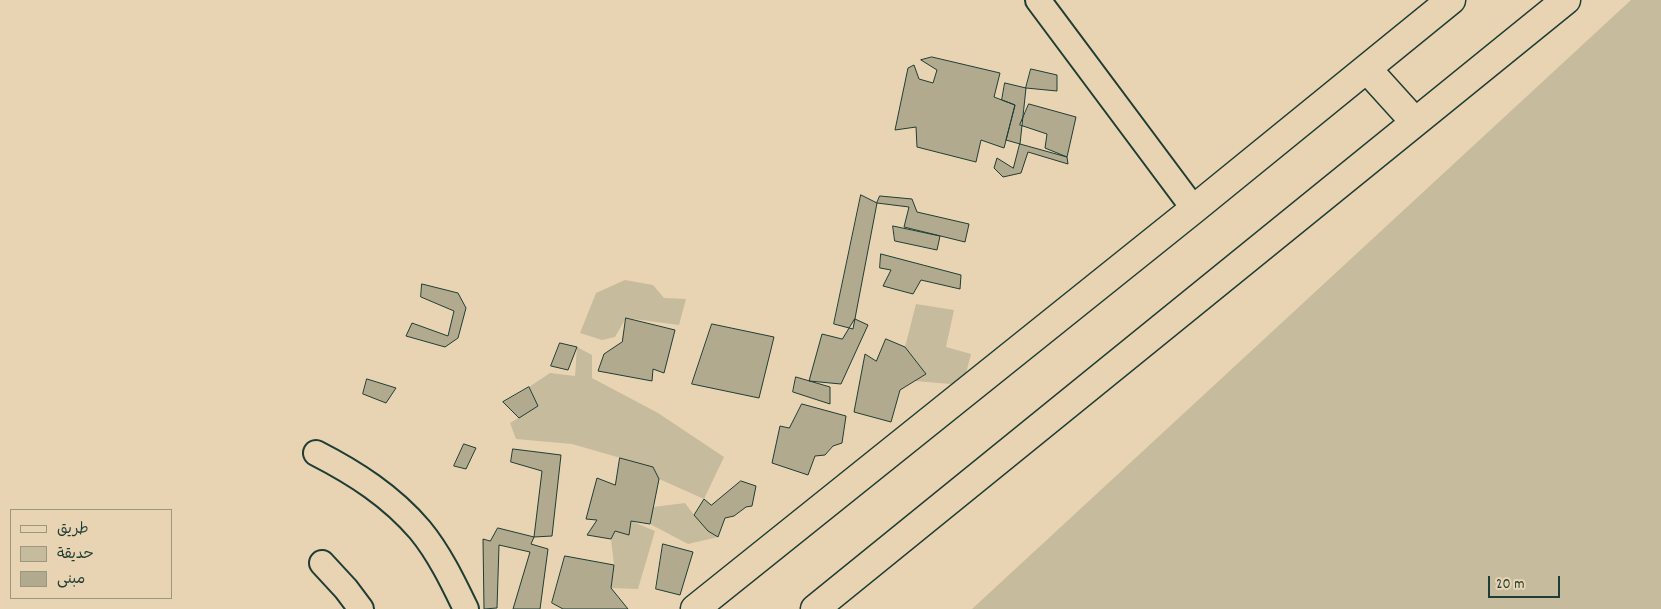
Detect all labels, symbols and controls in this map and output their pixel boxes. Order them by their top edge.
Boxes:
legend [10,509,172,599]
text: طريق [57,519,89,541]
text: حديقة [57,544,94,566]
scale bar [1491,566,1564,598]
text: مبنى [57,569,85,591]
text: 20 m [1496,574,1524,596]

